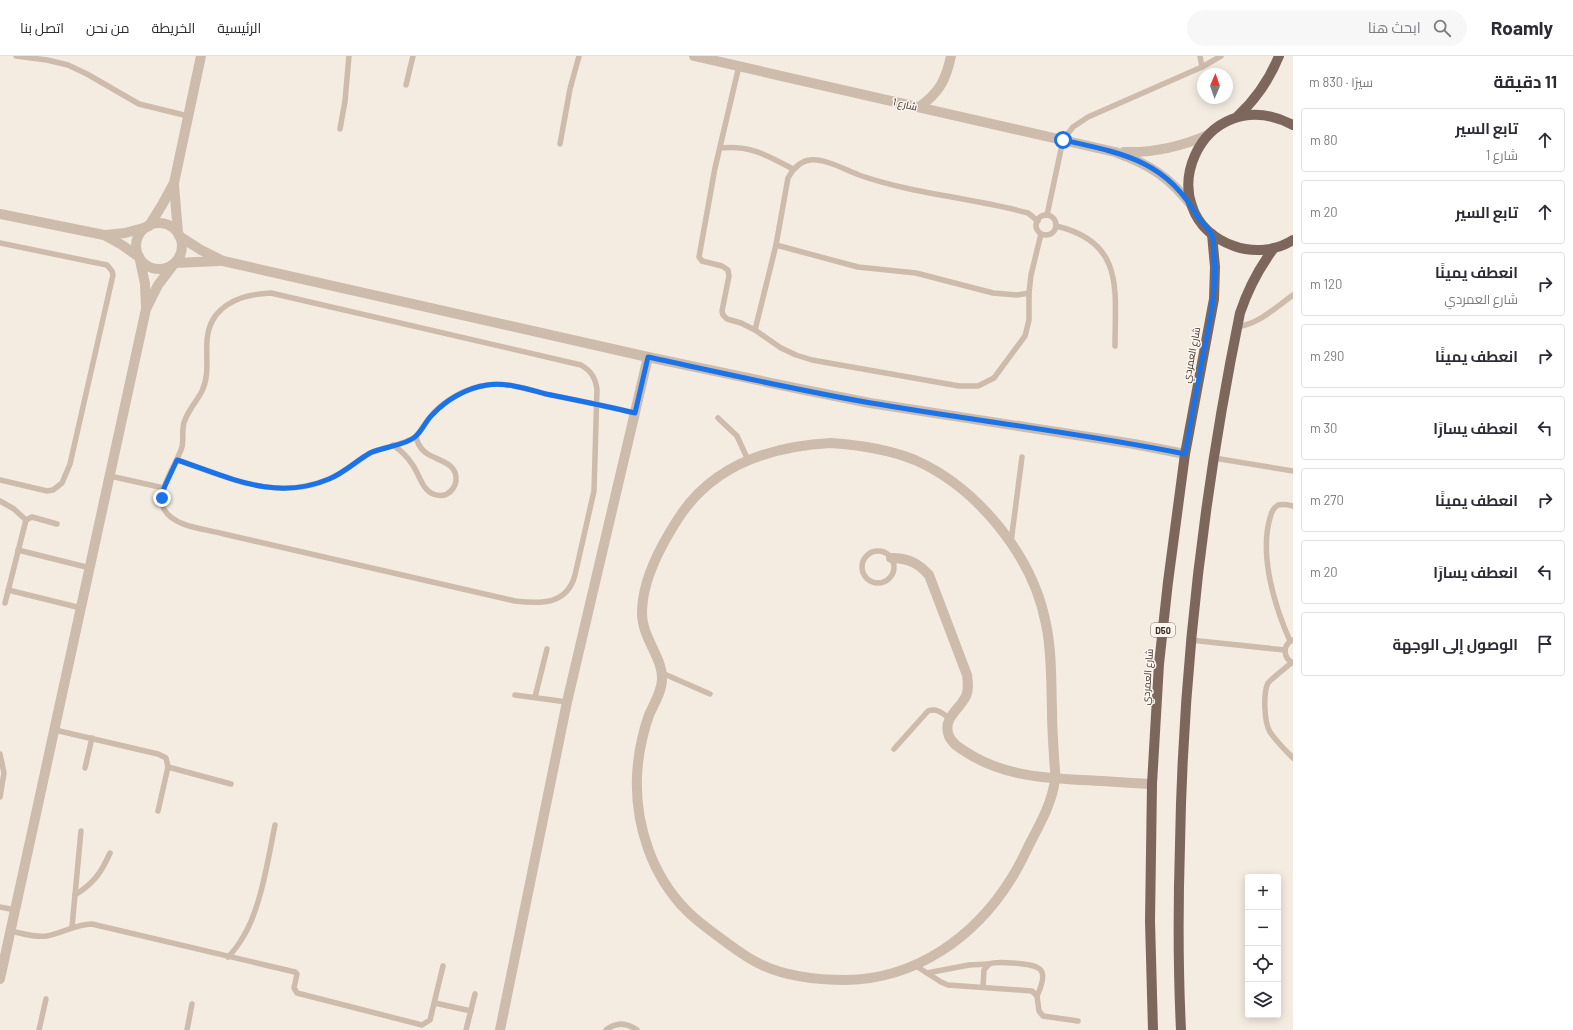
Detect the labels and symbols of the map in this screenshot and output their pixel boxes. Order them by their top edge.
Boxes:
north arrow [1197,68,1233,104]
street label: شارع 1 [891,95,918,114]
route start [1054,131,1072,149]
street label: شارع العمردي [1180,326,1204,384]
route end [153,489,171,507]
road number: D50 [1151,623,1175,637]
street label: شارع العمردي [1139,648,1157,706]

